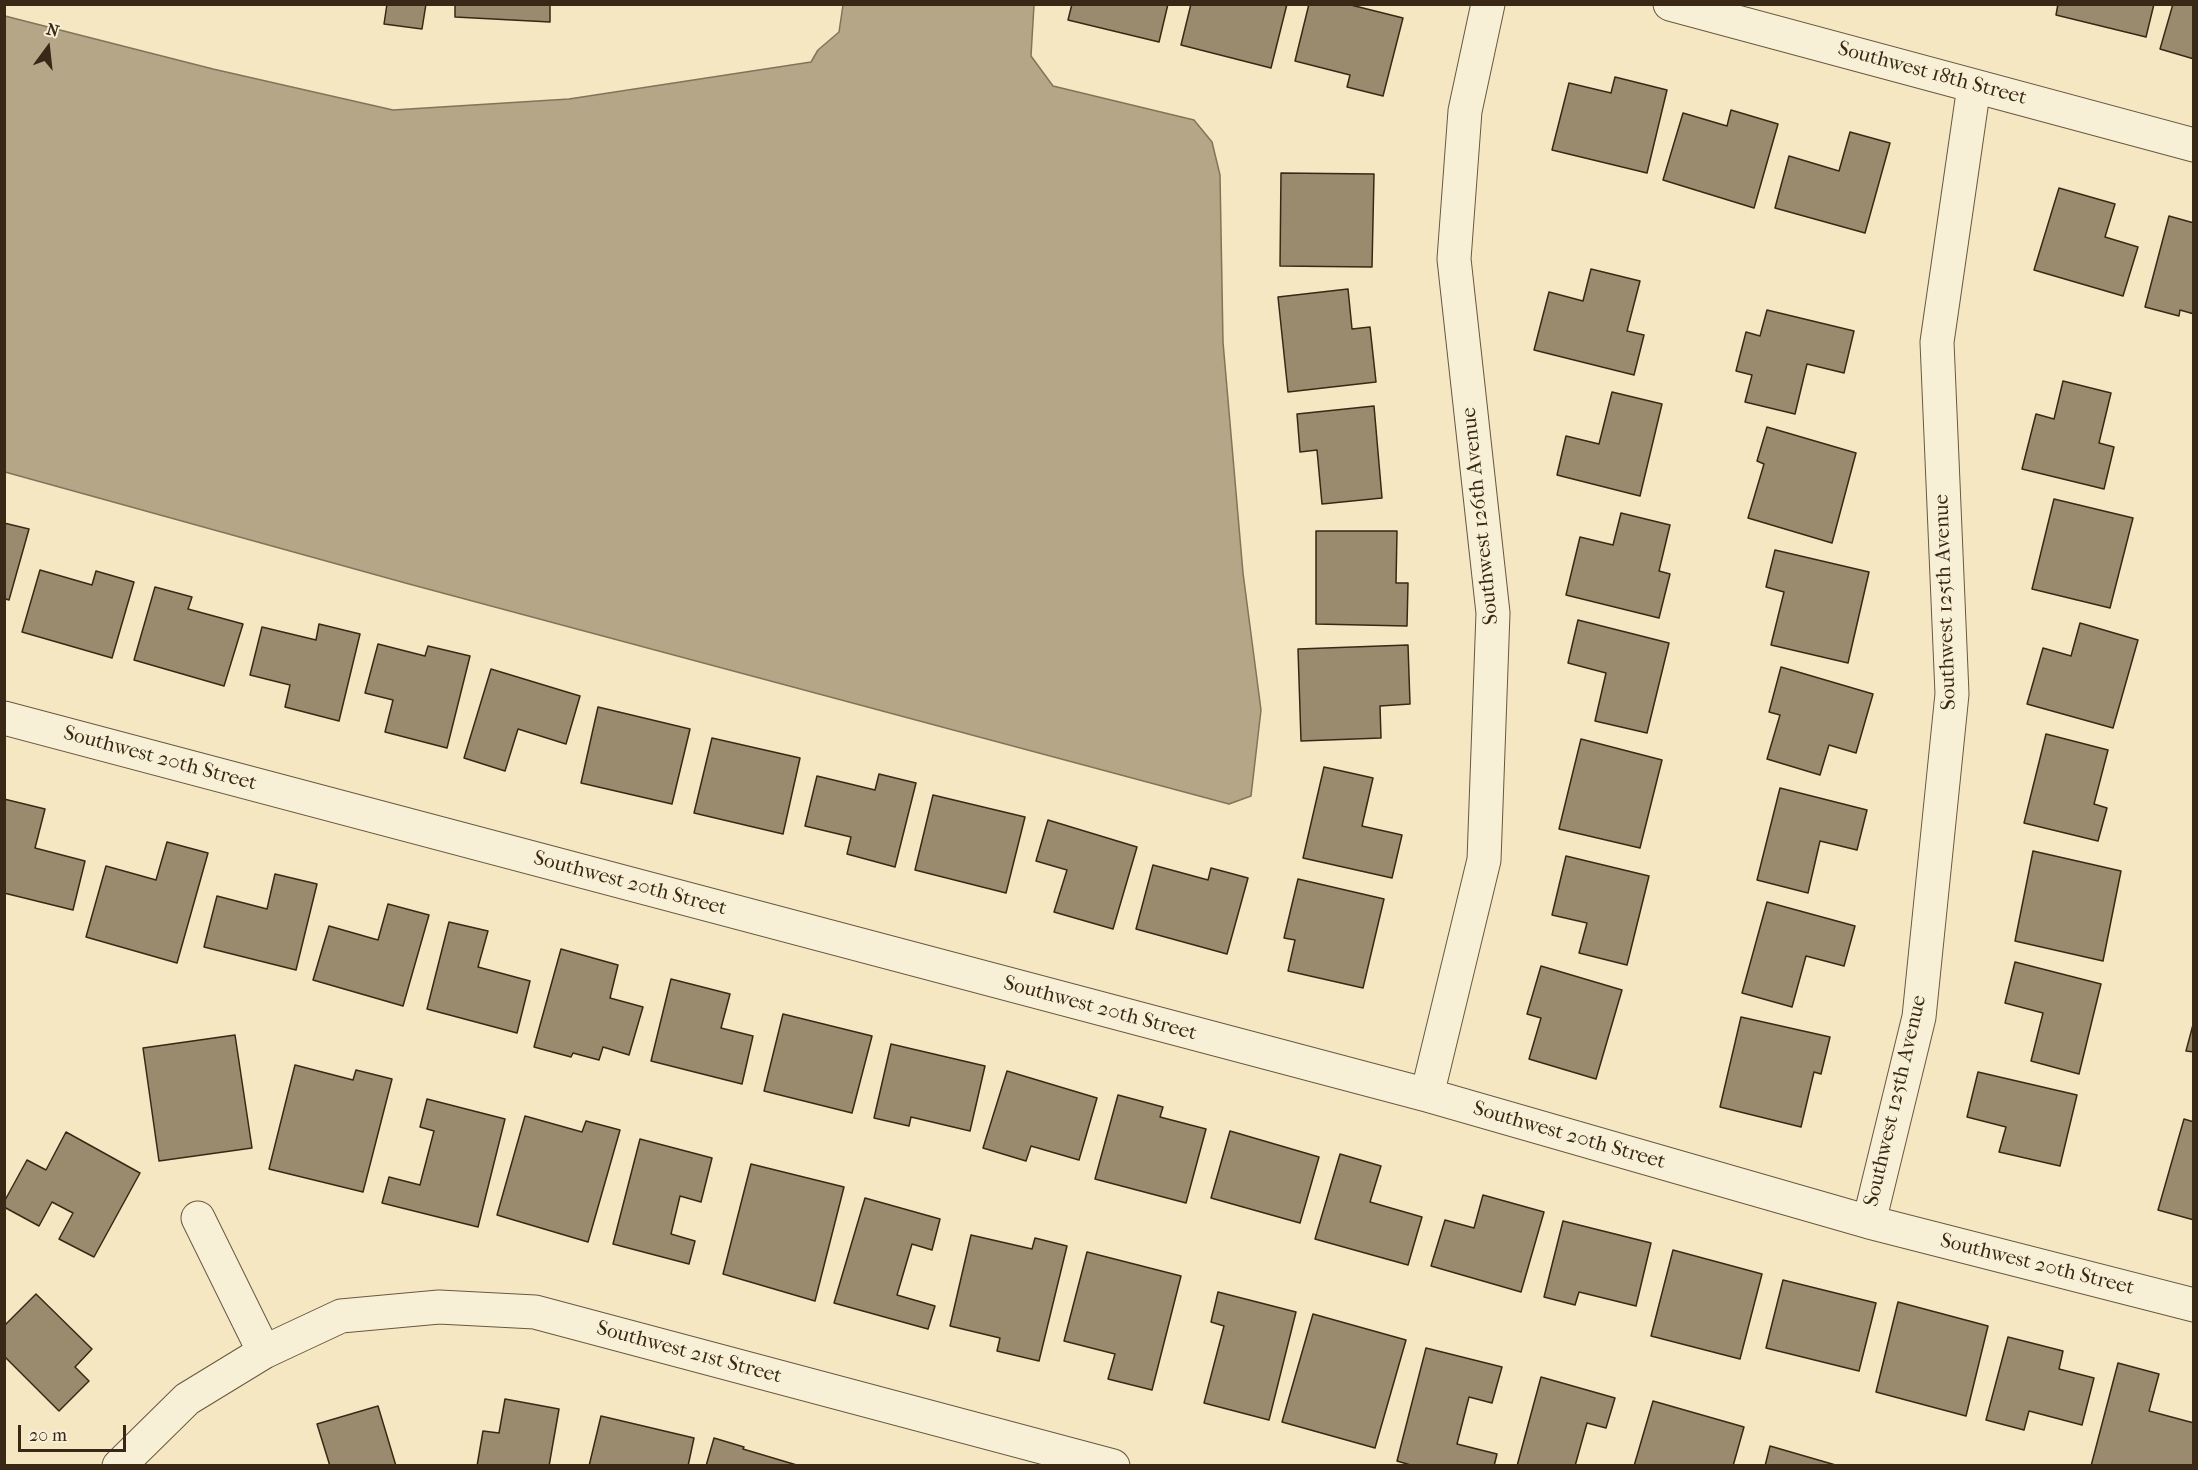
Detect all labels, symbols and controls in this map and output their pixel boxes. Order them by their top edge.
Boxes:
north arrow [18,18,78,78]
text: N [44,19,61,41]
street label: Southwest 18th Street [1835,37,2029,111]
street label: Southwest 126th Avenue [1457,406,1505,626]
street label: Southwest 125th Avenue [1930,493,1962,711]
street label: Southwest 20th Street [61,721,259,797]
street label: Southwest 20th Street [531,846,729,922]
street label: Southwest 20th Street [1001,971,1199,1047]
street label: Southwest 125th Avenue [1859,993,1933,1209]
street label: Southwest 20th Street [1470,1096,1668,1176]
street label: Southwest 20th Street [1937,1229,2137,1301]
street label: Southwest 21st Street [594,1316,784,1390]
scale bar [21,1413,129,1451]
text: 20 m [29,1425,67,1446]

